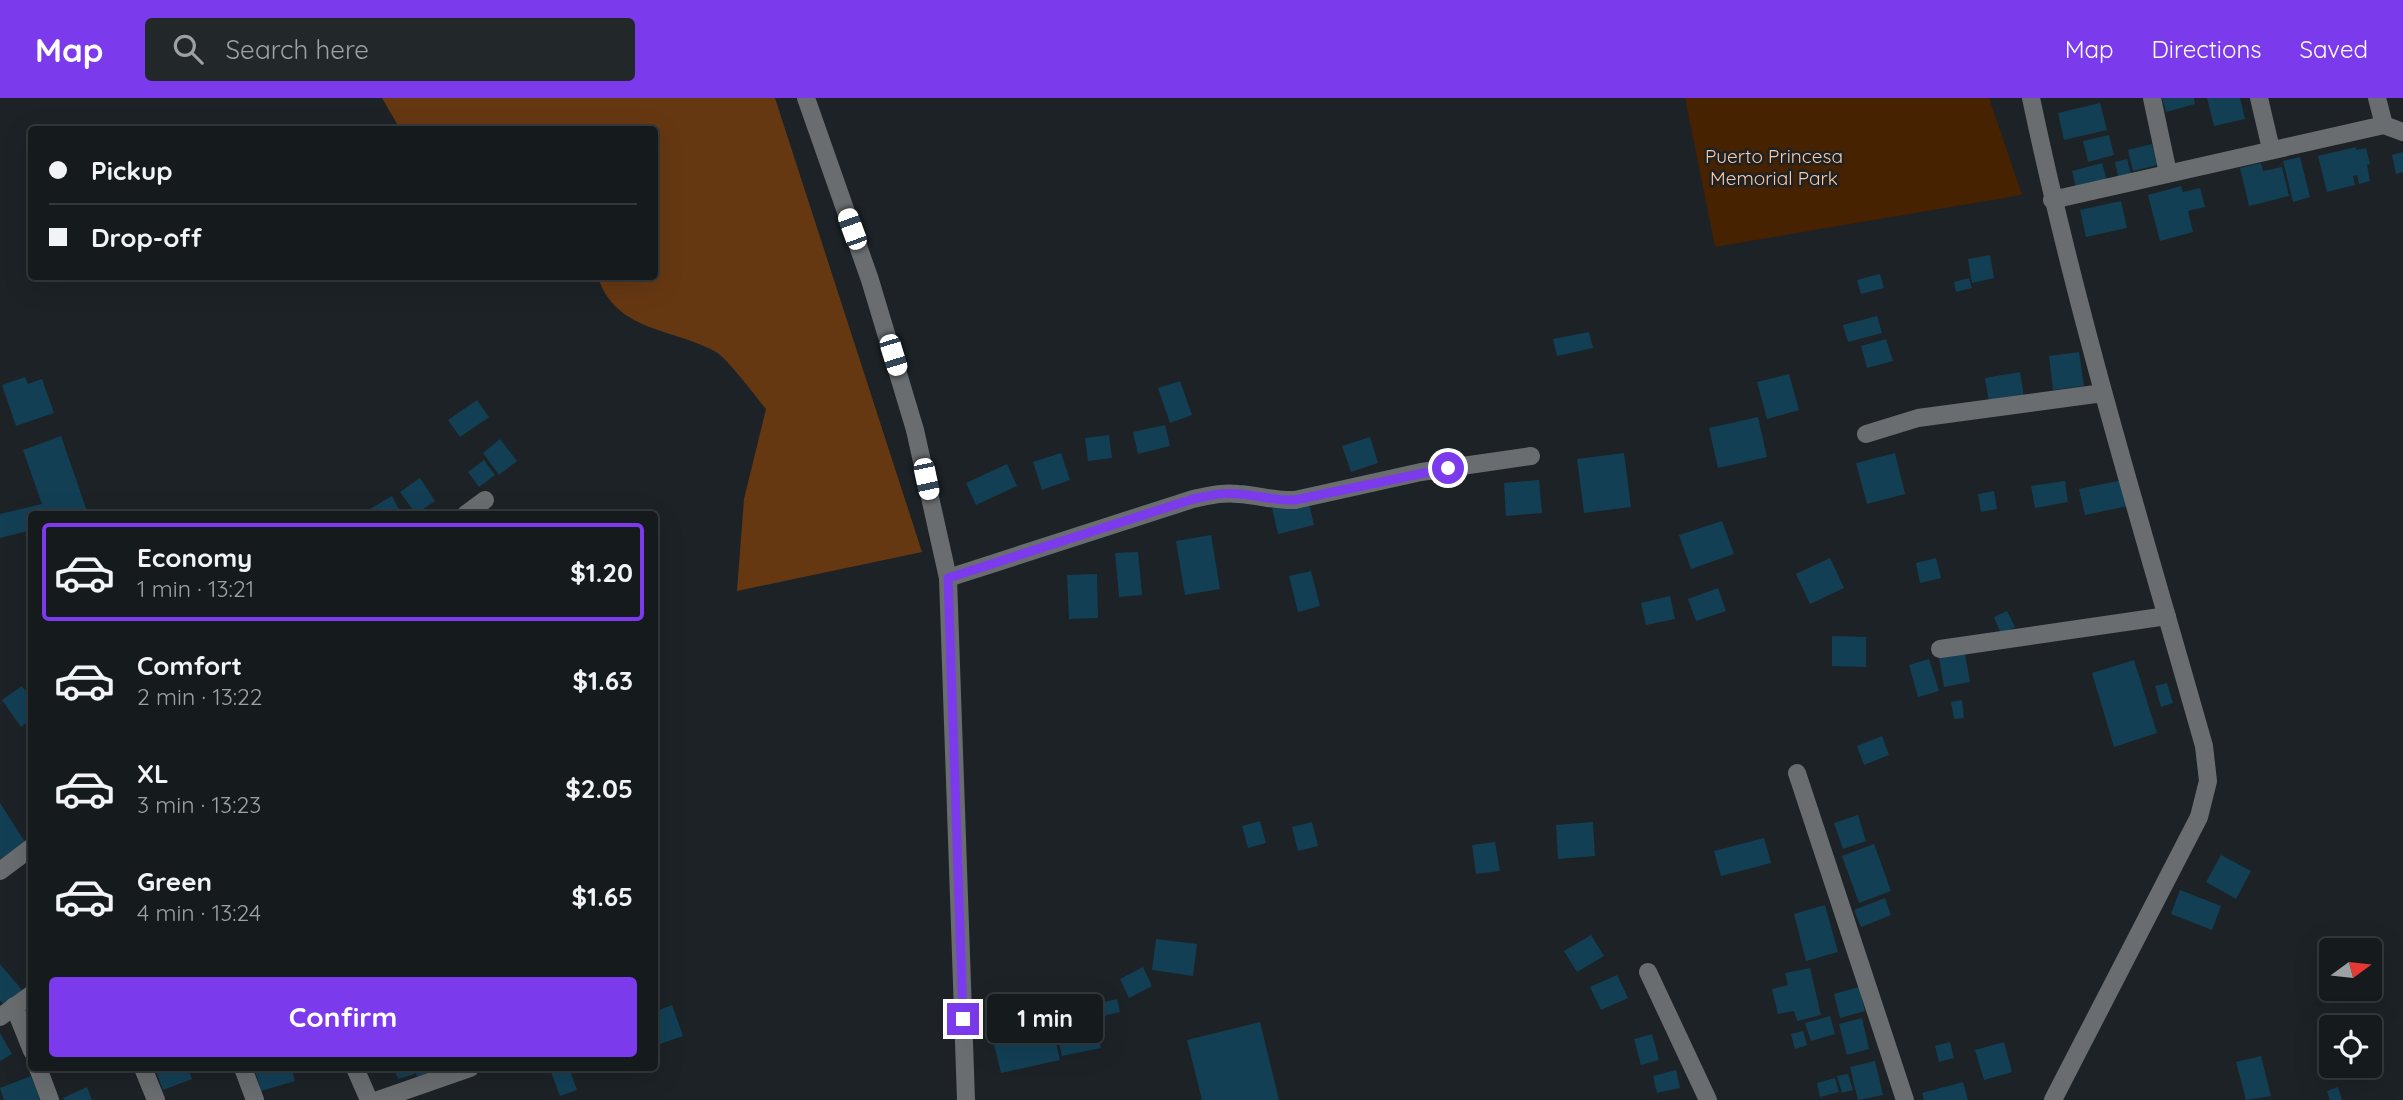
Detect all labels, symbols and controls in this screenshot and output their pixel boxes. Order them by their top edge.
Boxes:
search box [145,18,635,81]
text: Map [35,29,103,70]
icon: search [169,30,207,68]
text: Search here [225,33,369,66]
text: Map [2065,34,2114,64]
text: Directions [2152,34,2262,64]
text: Saved [2300,34,2368,64]
park label: Puerto Princesa Memorial Park [1705,144,1843,190]
text: Pickup [91,154,173,187]
car [835,206,870,252]
text: Drop-off [91,221,202,254]
car [877,332,910,378]
route start [1432,452,1464,484]
car [912,456,941,502]
icon: car [53,541,116,604]
text: Economy [137,541,252,574]
text: $1.20 [570,556,633,589]
text: 1 min · 13:21 [137,574,254,603]
icon: car [53,649,116,712]
text: Comfort [137,649,242,682]
text: $1.63 [573,664,633,697]
text: 2 min · 13:22 [137,682,263,711]
icon: car [53,757,116,820]
text: XL [137,757,169,790]
text: $2.05 [565,772,633,805]
text: 3 min · 13:23 [137,790,261,819]
icon: car [53,865,116,928]
text: Green [137,865,212,898]
text: $1.65 [572,880,633,913]
text: 4 min · 13:24 [137,898,261,927]
north arrow [2319,938,2382,1001]
map controls [2319,938,2382,1078]
button: Confirm [49,977,637,1057]
callout: 1 min [988,995,1103,1044]
route end [947,1003,979,1035]
text: 1 min [1017,1004,1073,1033]
button: locate [2319,1015,2382,1078]

